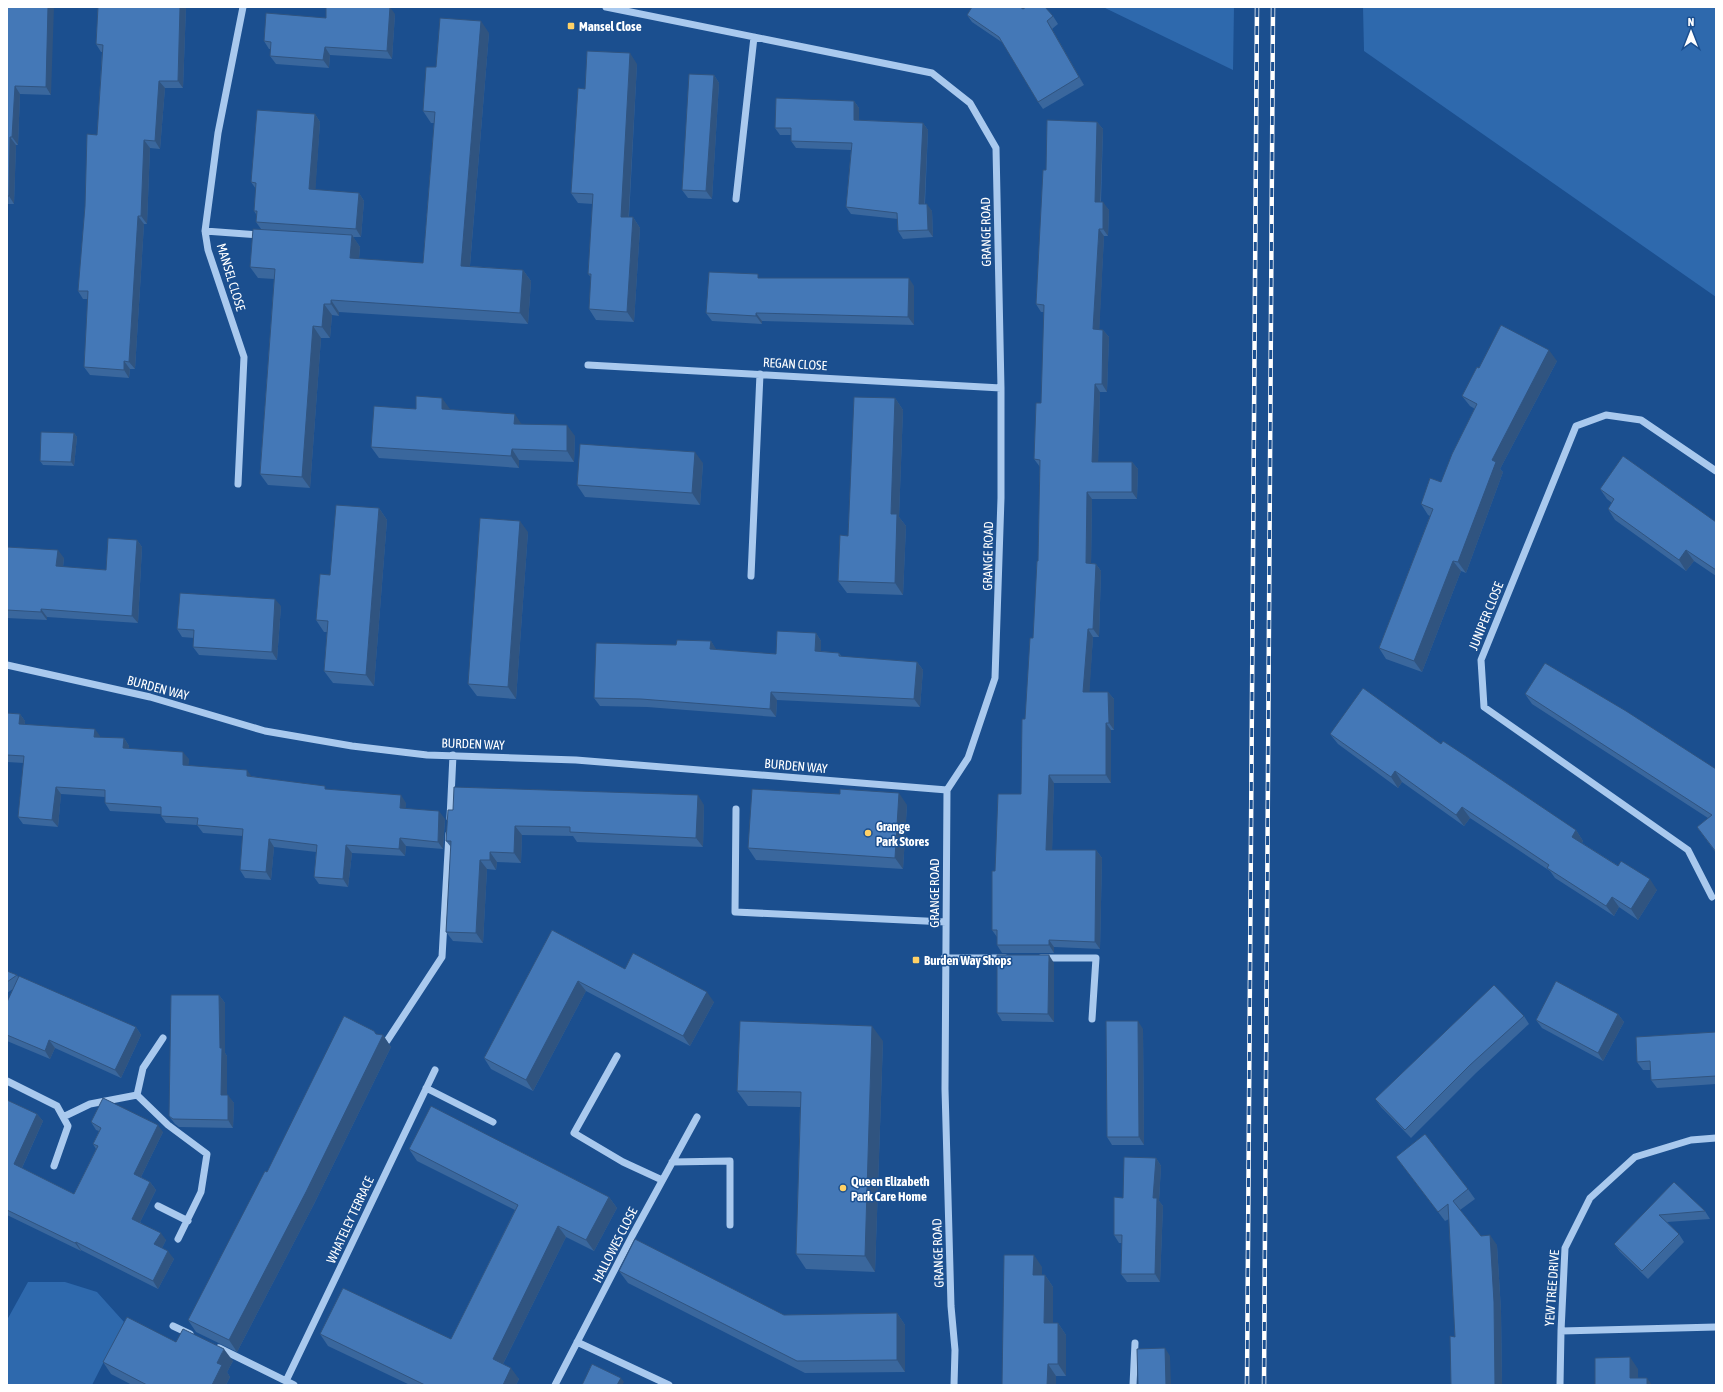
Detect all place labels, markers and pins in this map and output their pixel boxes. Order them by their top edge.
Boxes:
place label: Mansel Close [579,19,642,34]
marker: Mansel Close [566,21,576,31]
place label: Grange Park Stores [876,819,929,849]
marker: Grange Park Stores [863,828,873,838]
place label: Burden Way Shops [924,953,1012,968]
marker: Burden Way Shops [911,955,921,965]
place label: Queen Elizabeth Park Care Home [851,1174,930,1204]
marker: Queen Elizabeth Park Care Home [838,1183,848,1193]

